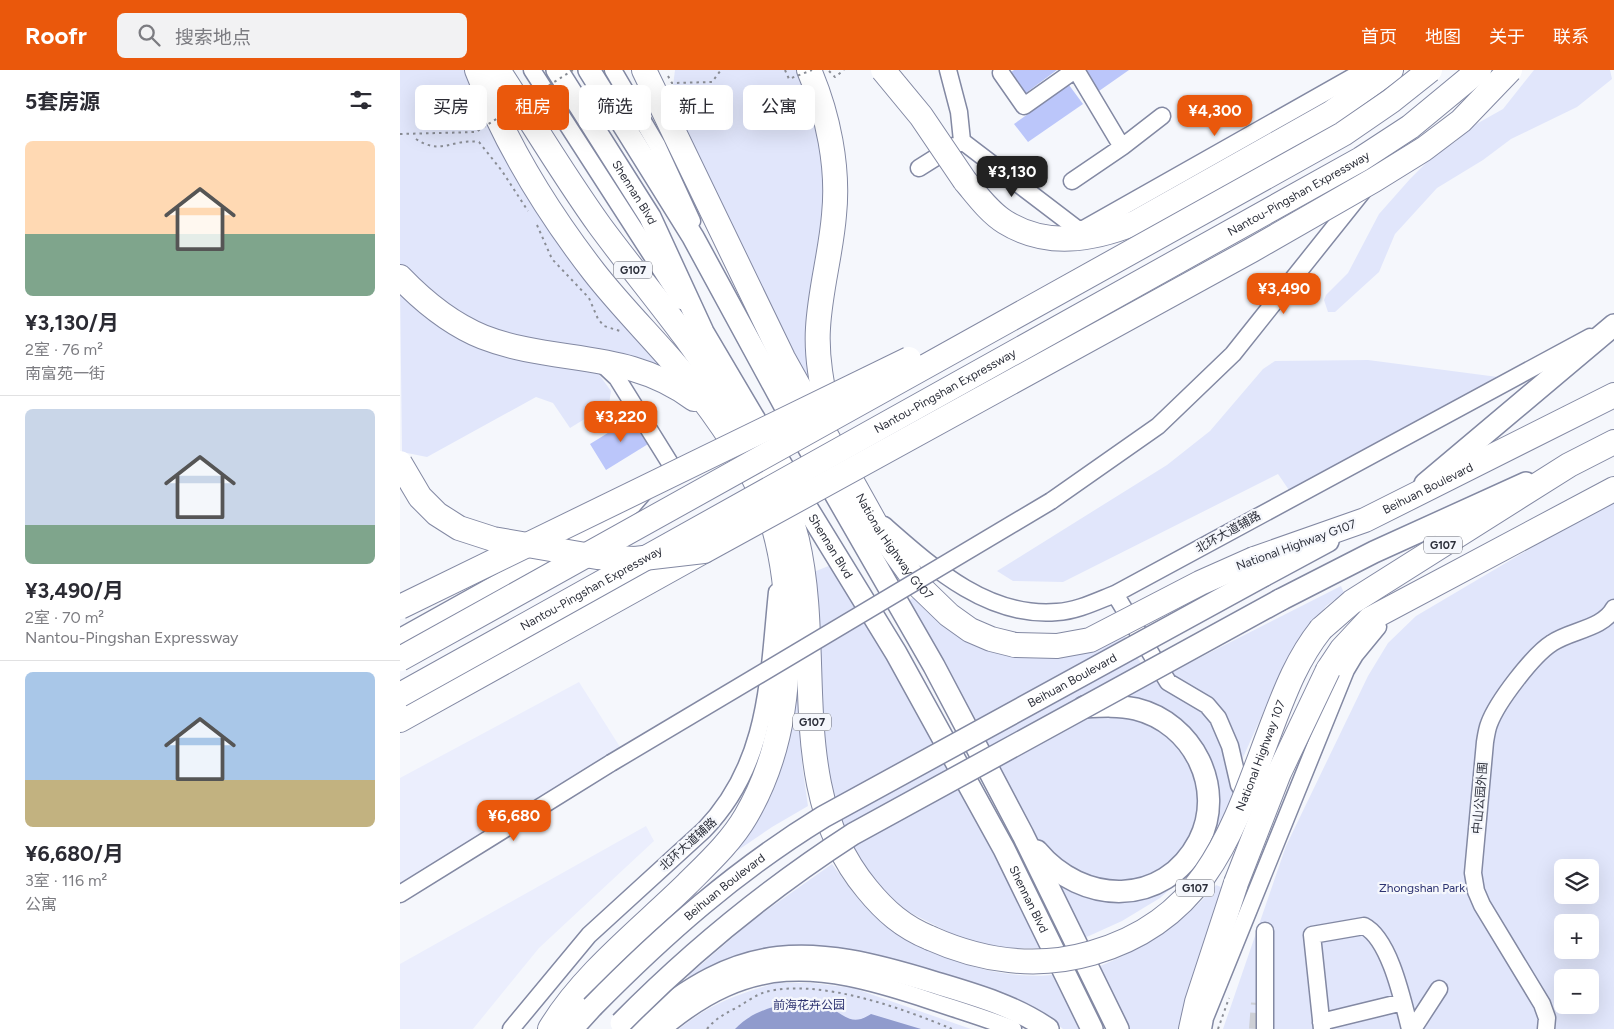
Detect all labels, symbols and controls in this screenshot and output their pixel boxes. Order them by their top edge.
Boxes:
search box [117,13,467,58]
text: Roofr [25,21,87,50]
icon: search [135,21,163,49]
text: 搜索地点 [175,26,251,49]
text: 首页 [1361,26,1397,48]
text: 地图 [1425,26,1461,48]
text: 关于 [1489,26,1525,48]
text: 联系 [1553,26,1589,48]
chip: 买房 [415,85,487,130]
chip: 租房 [497,85,569,130]
chip: 筛选 [579,85,651,130]
chip: 新上 [661,85,733,130]
chip: 公寓 [743,85,815,130]
icon: filters [347,86,375,114]
text: 5套房源 [25,89,100,114]
pin: ¥4,300 [1174,94,1256,137]
text: ¥4,300 [1188,101,1242,120]
street label: Nantou-Pingshan Expressway [1225,148,1373,239]
pin: ¥3,130 [971,156,1053,198]
street label: Shennan Blvd [609,158,660,227]
text: ¥3,130 [988,162,1036,181]
icon: home [155,174,245,264]
road number: G107 [614,262,652,278]
pin: ¥3,490 [1243,272,1325,315]
text: ¥3,490 [1258,279,1310,298]
text: ¥3,130/月 [25,310,119,335]
text: 2室 · 76 m² [25,340,103,359]
street label: Nantou-Pingshan Expressway [872,346,1019,436]
text: 南富苑一街 [25,364,105,383]
pin: ¥3,220 [580,400,662,443]
text: ¥3,220 [595,407,647,426]
icon: home [155,442,245,532]
street label: Beihuan Boulevard [1380,460,1475,517]
street label: National Highway G107 [853,491,936,603]
street label: 北环大道辅路 [1193,508,1263,556]
street label: Shennan Blvd [806,512,856,581]
street label: National Highway G107 [1234,517,1358,573]
road number: G107 [1424,536,1462,554]
street label: Nantou-Pingshan Expressway [518,543,665,633]
text: ¥3,490/月 [25,578,124,603]
text: 2室 · 70 m² [25,608,104,627]
text: Nantou-Pingshan Expressway [25,628,238,647]
street label: Beihuan Boulevard [1025,651,1119,710]
street label: National Highway 107 [1233,698,1288,813]
icon: home [155,704,245,794]
road number: G107 [793,714,831,730]
street label: 中山公园外围 [1470,762,1490,834]
pin: ¥6,680 [473,800,555,842]
text: ¥6,680 [488,806,540,825]
street label: 北环大道辅路 [657,815,719,873]
text: ¥6,680/月 [25,841,124,866]
street label: Beihuan Boulevard [681,851,768,923]
map controls [1554,859,1599,1014]
button: layers [1554,859,1599,904]
street label: Shennan Blvd [1006,864,1051,935]
text: 3室 · 116 m² [25,871,107,890]
road number: G107 [1176,880,1214,896]
park label: Zhongshan Park [1379,881,1465,895]
text: 公寓 [25,895,57,914]
button: + [1554,914,1599,959]
button: − [1554,969,1599,1014]
park label: 前海花卉公园 [773,998,845,1012]

